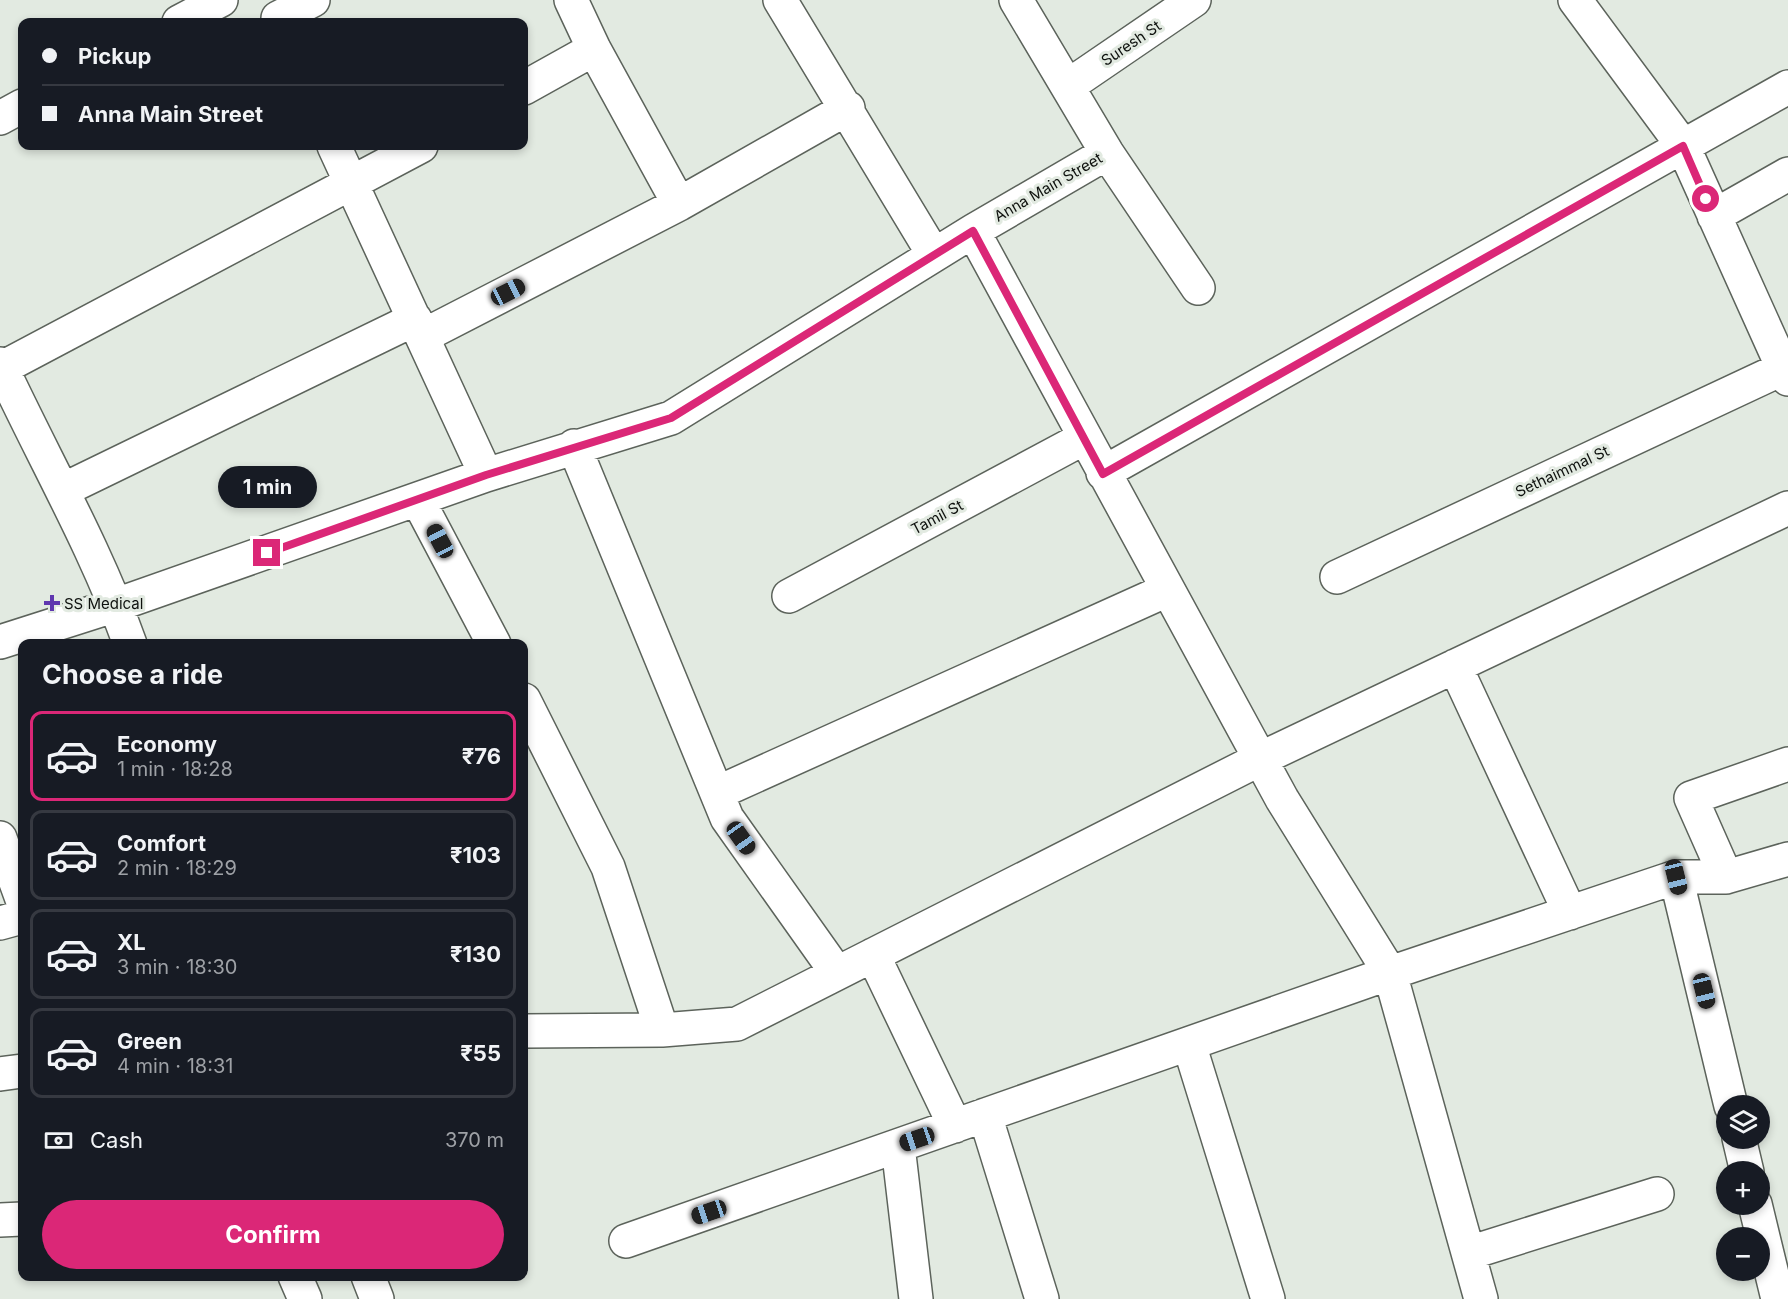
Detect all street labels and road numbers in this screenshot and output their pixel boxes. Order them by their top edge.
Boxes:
street label: Suresh St [1097,16,1165,70]
street label: Anna Main Street [991,148,1106,226]
street label: Sethaimmal St [1512,441,1612,501]
street label: Tamil St [908,495,966,539]

